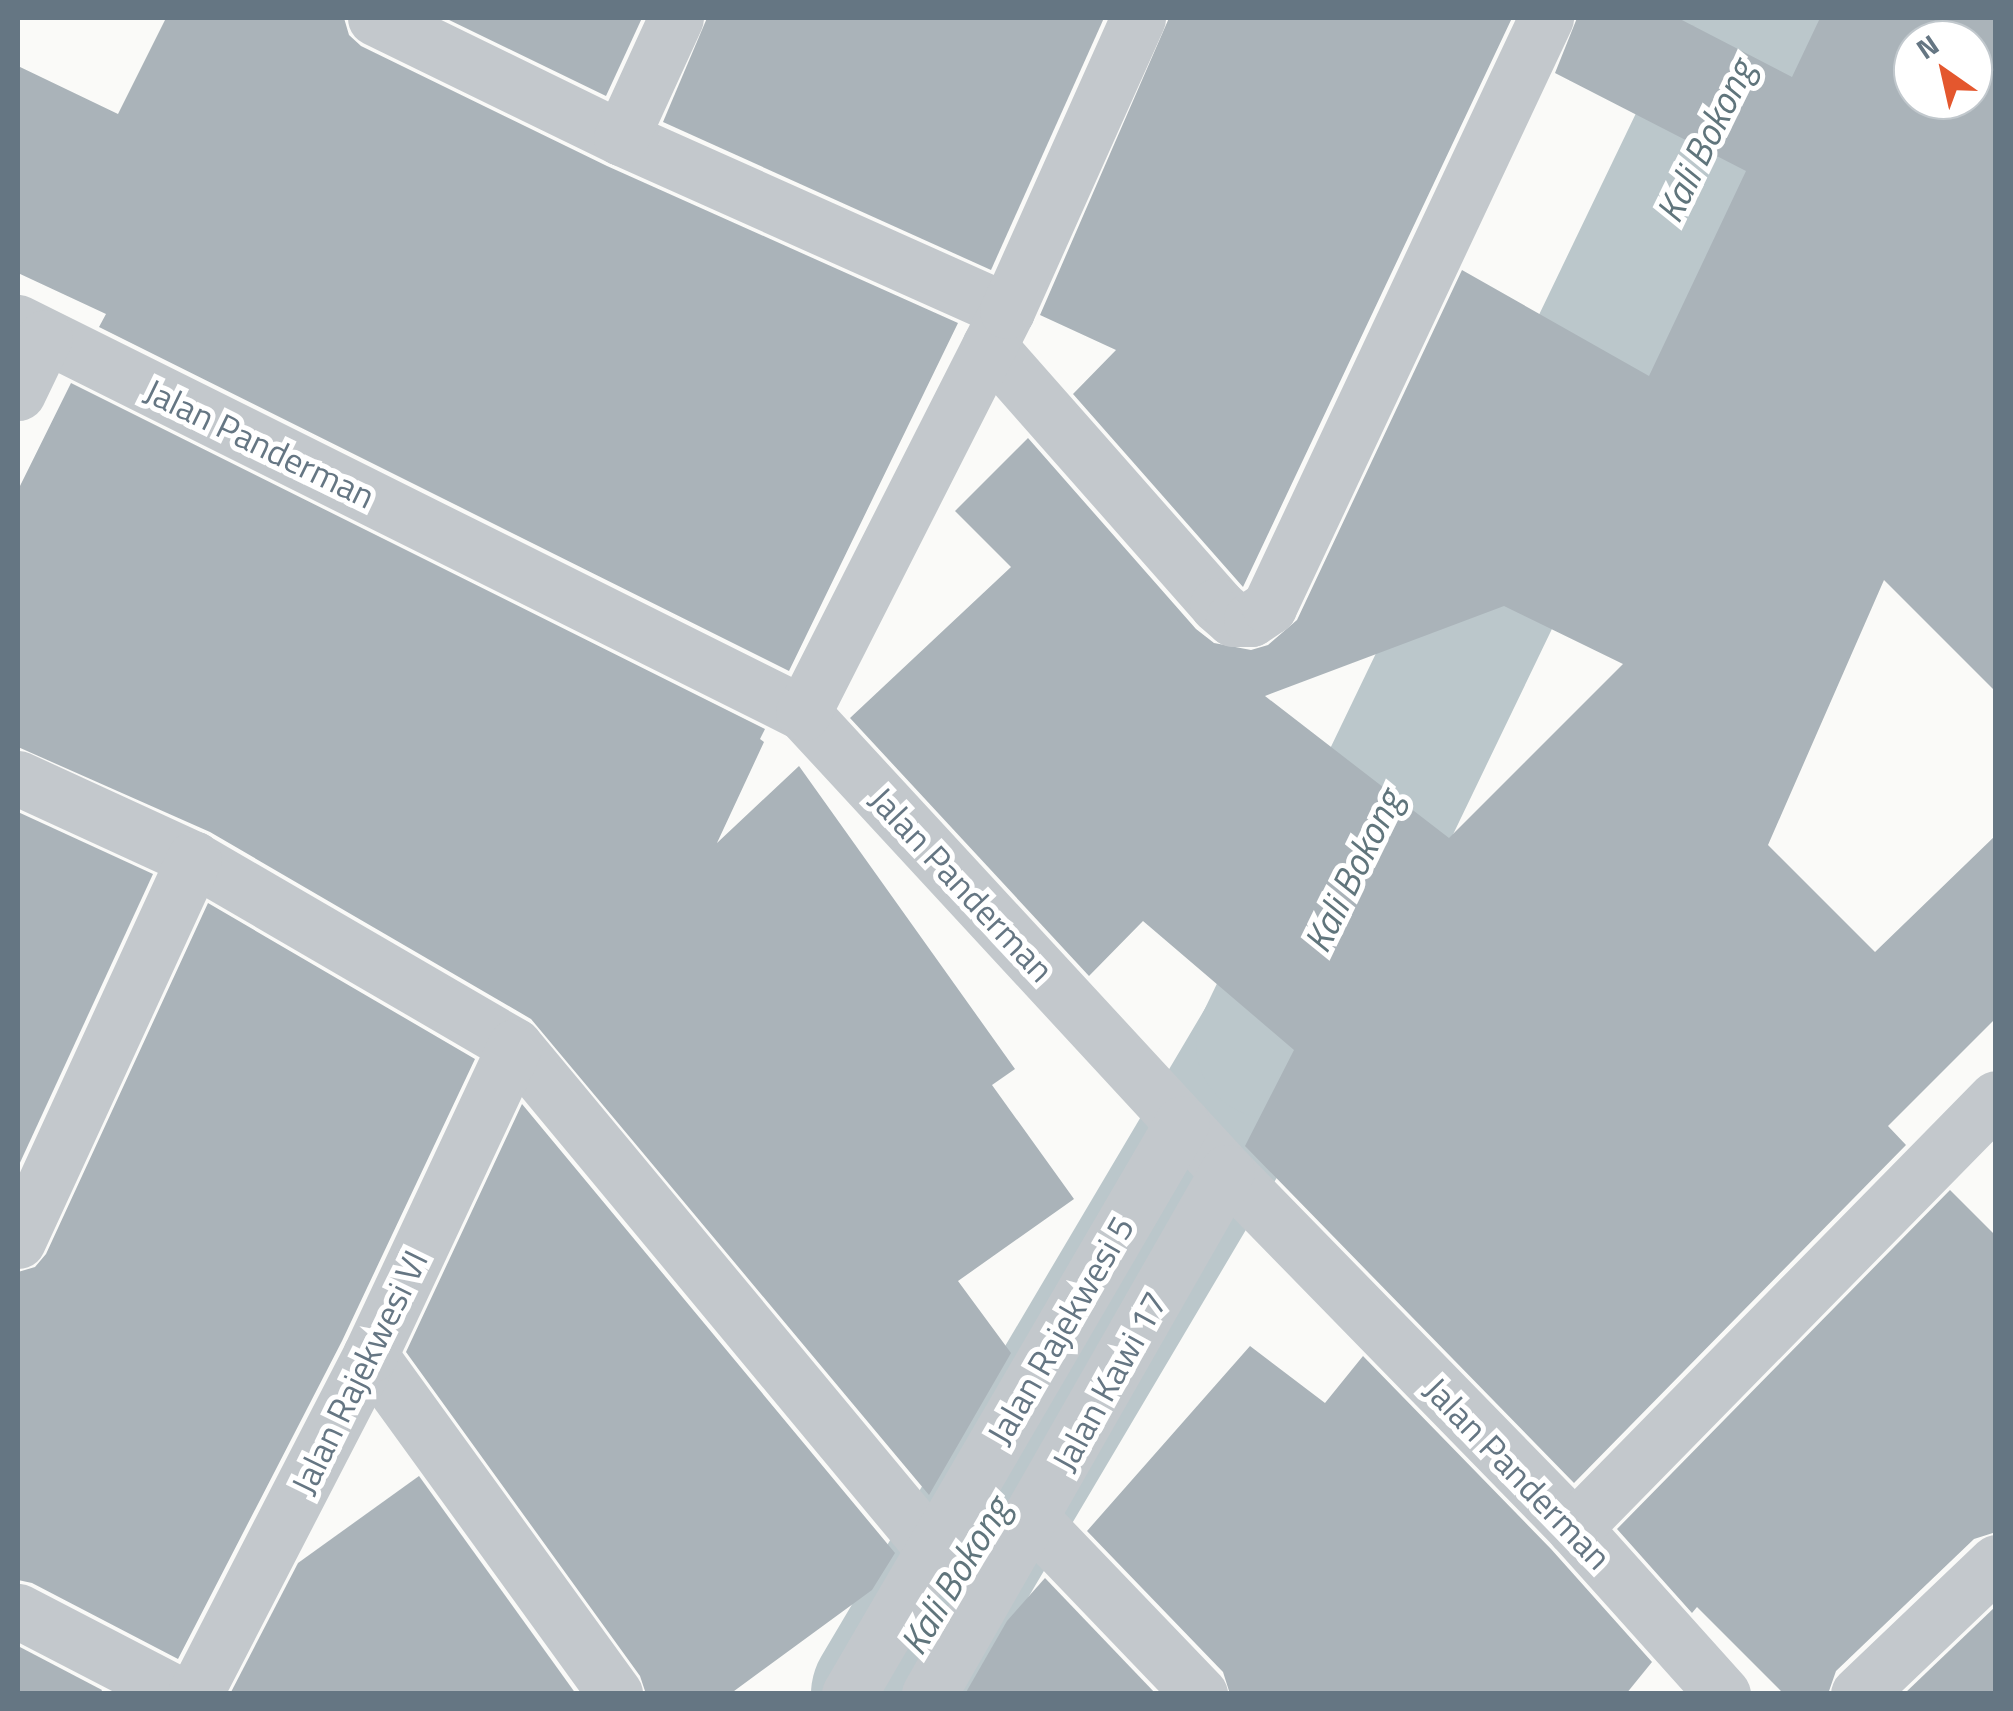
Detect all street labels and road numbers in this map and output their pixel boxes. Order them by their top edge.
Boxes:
street label: Jalan Panderman [138,369,382,517]
street label: Jalan Panderman [861,778,1063,990]
street label: Jalan Rajekwesi 5 [978,1208,1142,1452]
street label: Jalan Rajekwesi VI [282,1243,436,1501]
street label: Jalan Kawi 17 [1043,1284,1175,1478]
street label: Jalan Panderman [1416,1368,1620,1578]

